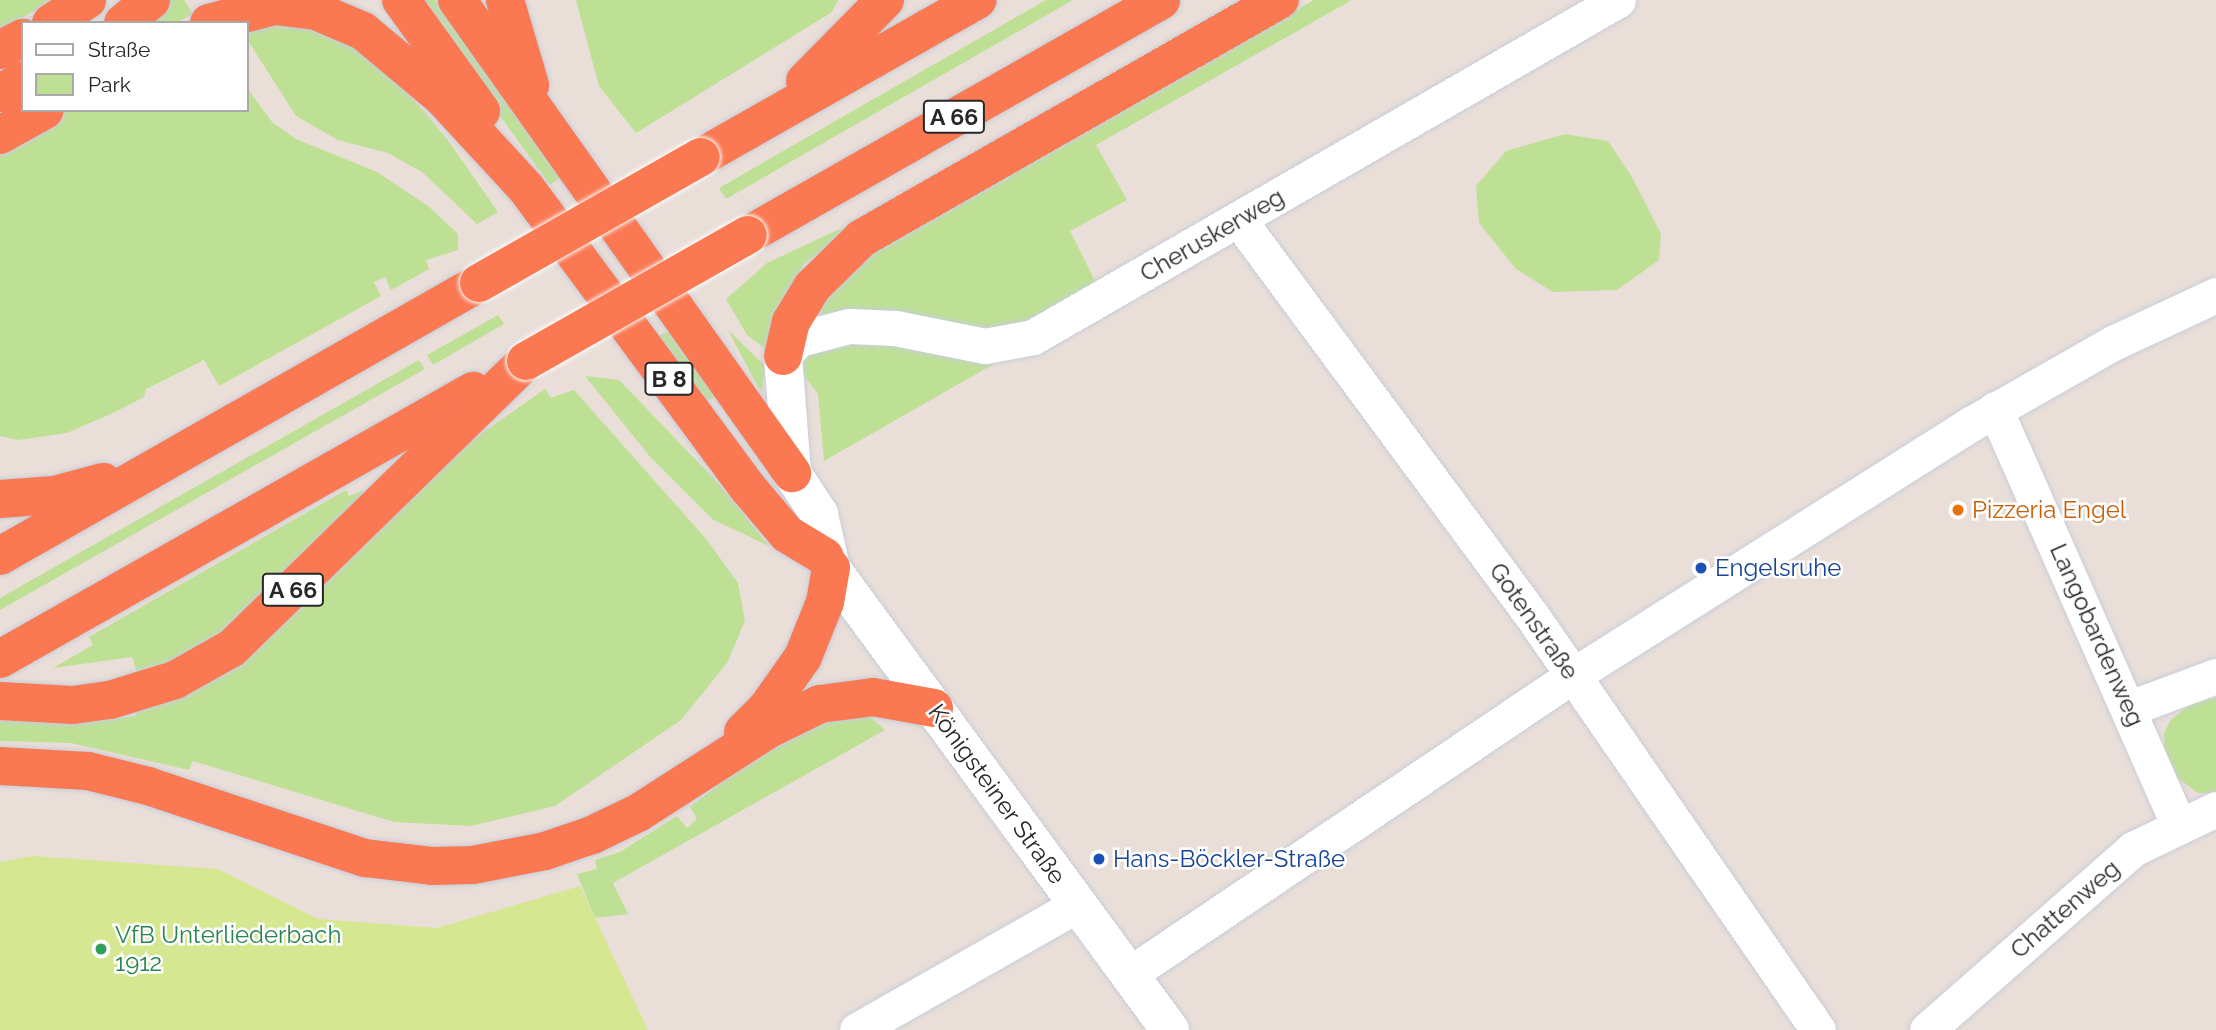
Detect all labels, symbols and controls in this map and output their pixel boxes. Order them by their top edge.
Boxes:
legend [21,21,248,112]
text: Straße [88,37,150,62]
text: Park [88,72,131,97]
road number: A 66 [922,98,986,136]
street label: Cheruskerweg [1135,182,1289,288]
road number: B 8 [643,360,695,398]
place label: Pizzeria Engel [1972,496,2126,524]
marker: Pizzeria Engel [1950,502,1966,518]
street label: Langobardenweg [2044,539,2150,731]
place label: Engelsruhe [1715,554,1841,582]
street label: Gotenstraße [1483,557,1585,685]
marker: Engelsruhe [1693,560,1709,576]
road number: A 66 [262,570,324,610]
street label: Königsteiner Straße [922,698,1072,890]
place label: Hans-Böckler-Straße [1113,845,1345,873]
marker: Hans-Böckler-Straße [1091,851,1107,867]
street label: Chattenweg [2005,854,2125,964]
place label: VfB Unterliederbach 1912 [115,921,342,977]
marker: VfB Unterliederbach 1912 [93,941,109,957]

